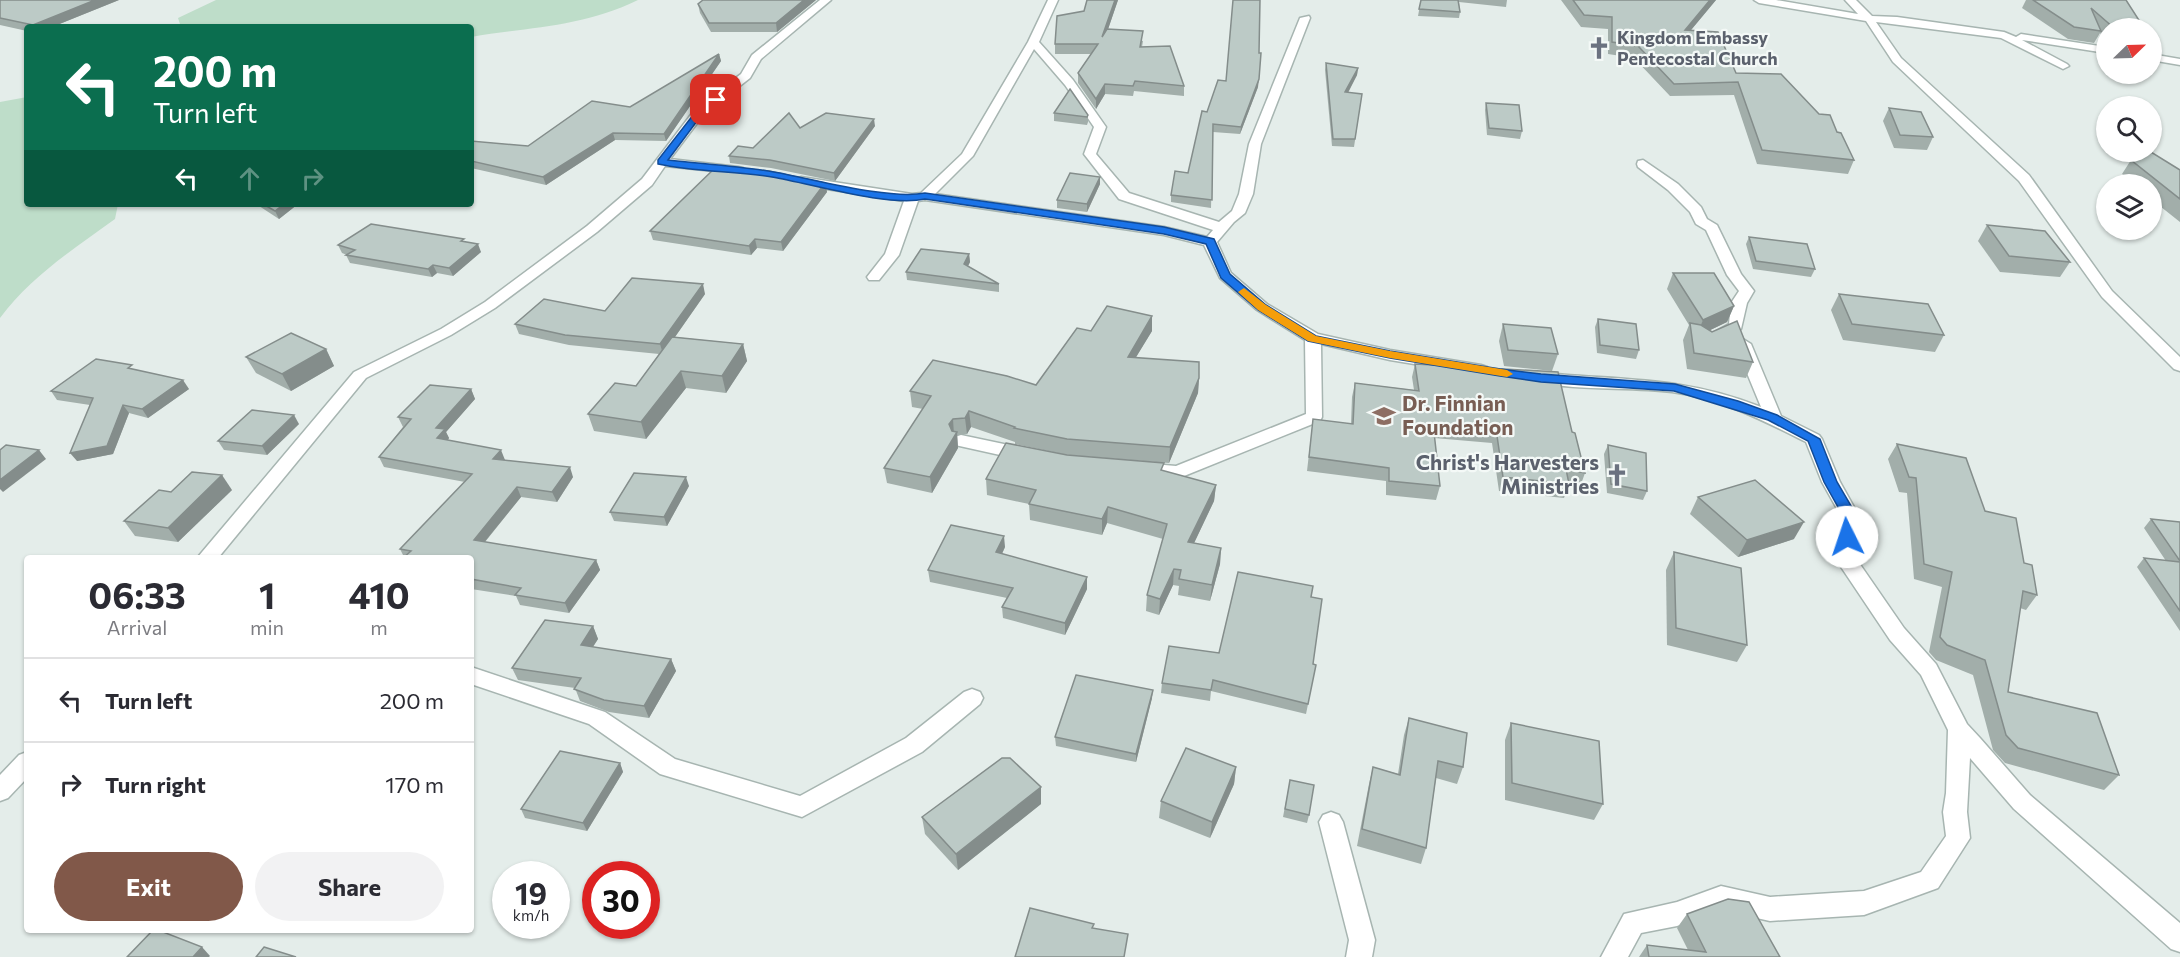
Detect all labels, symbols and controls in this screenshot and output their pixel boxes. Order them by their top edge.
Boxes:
north arrow [2096,18,2162,84]
map controls [2096,18,2162,240]
place label: Kingdom Embassy Pentecostal Church [1617,26,1778,69]
church icon: Kingdom Embassy Pentecostal Church [1586,35,1612,61]
text: 200 m [153,44,277,96]
icon: left [54,48,132,126]
pin [690,74,741,125]
icon: arrive [699,83,732,116]
text: Turn left [153,96,257,129]
button: search [2096,96,2162,162]
icon: left [170,162,203,195]
icon: ahead [233,162,266,195]
icon: right [296,162,329,195]
button: layers [2096,174,2162,240]
place label: Dr. Finnian Foundation [1402,390,1513,439]
school or university icon: Dr. Finnian Foundation [1371,403,1397,429]
place label: Christ's Harvesters Ministries [1416,449,1599,498]
church icon: Christ's Harvesters Ministries [1604,462,1630,488]
position arrow [1815,505,1879,569]
text: 06:33 [88,572,186,616]
text: 1 [259,572,275,616]
text: 410 [348,572,410,616]
text: Arrival [107,615,167,639]
text: min [250,615,284,639]
text: m [370,615,388,639]
icon: left [54,684,87,717]
text: Turn left [105,687,192,714]
text: 200 m [380,687,444,714]
icon: right [54,768,87,801]
text: Turn right [105,771,206,798]
text: 170 m [385,771,444,798]
button: Exit [54,852,243,921]
button: Share [255,852,444,921]
speed limit sign: 30 [582,861,660,939]
text: 19 [515,874,547,911]
text: km/h [513,906,549,924]

